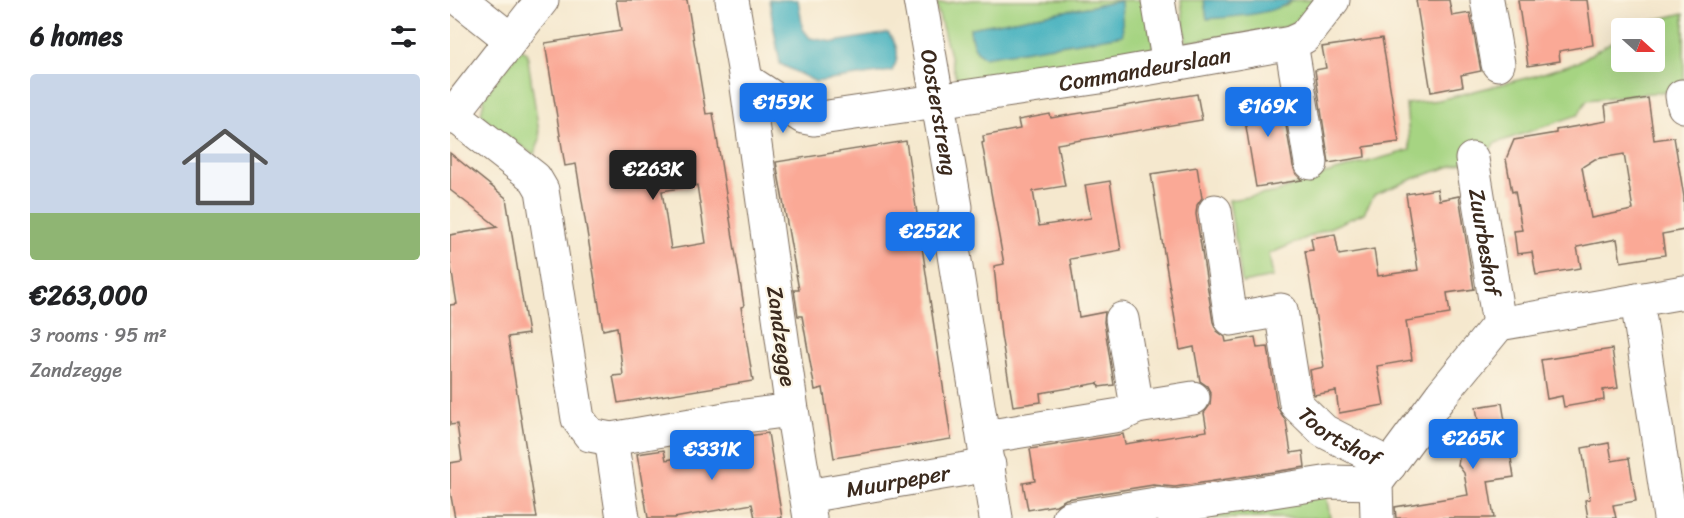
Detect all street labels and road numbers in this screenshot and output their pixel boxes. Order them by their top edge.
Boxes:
street label: Commandeurslaan [1056,35,1234,103]
street label: Oosterstreng [909,46,969,179]
street label: Zuurbeshof [1457,185,1513,301]
street label: Zandzegge [755,283,808,389]
street label: Toortshof [1288,396,1390,478]
street label: Muurpeper [843,453,955,509]

